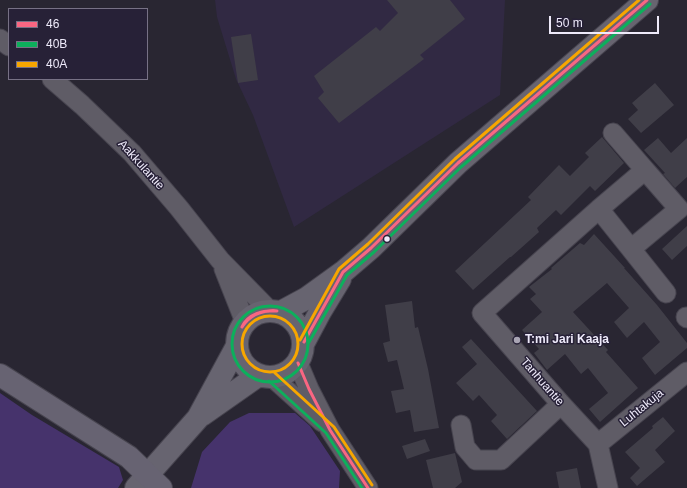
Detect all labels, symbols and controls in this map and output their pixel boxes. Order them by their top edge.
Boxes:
legend [8,8,148,80]
scale bar [551,8,661,34]
text: 50 m [556,16,583,30]
text: 46 [46,17,59,31]
text: 40B [46,37,67,51]
text: 40A [46,57,67,71]
street label: Aakkulantie [115,137,167,193]
unlabelled marker [382,234,392,244]
place label: T:mi Jari Kaaja [525,333,609,347]
marker: T:mi Jari Kaaja [512,335,522,345]
street label: Tanhuantie [517,355,567,409]
street label: Luhtakuja [617,386,667,430]

